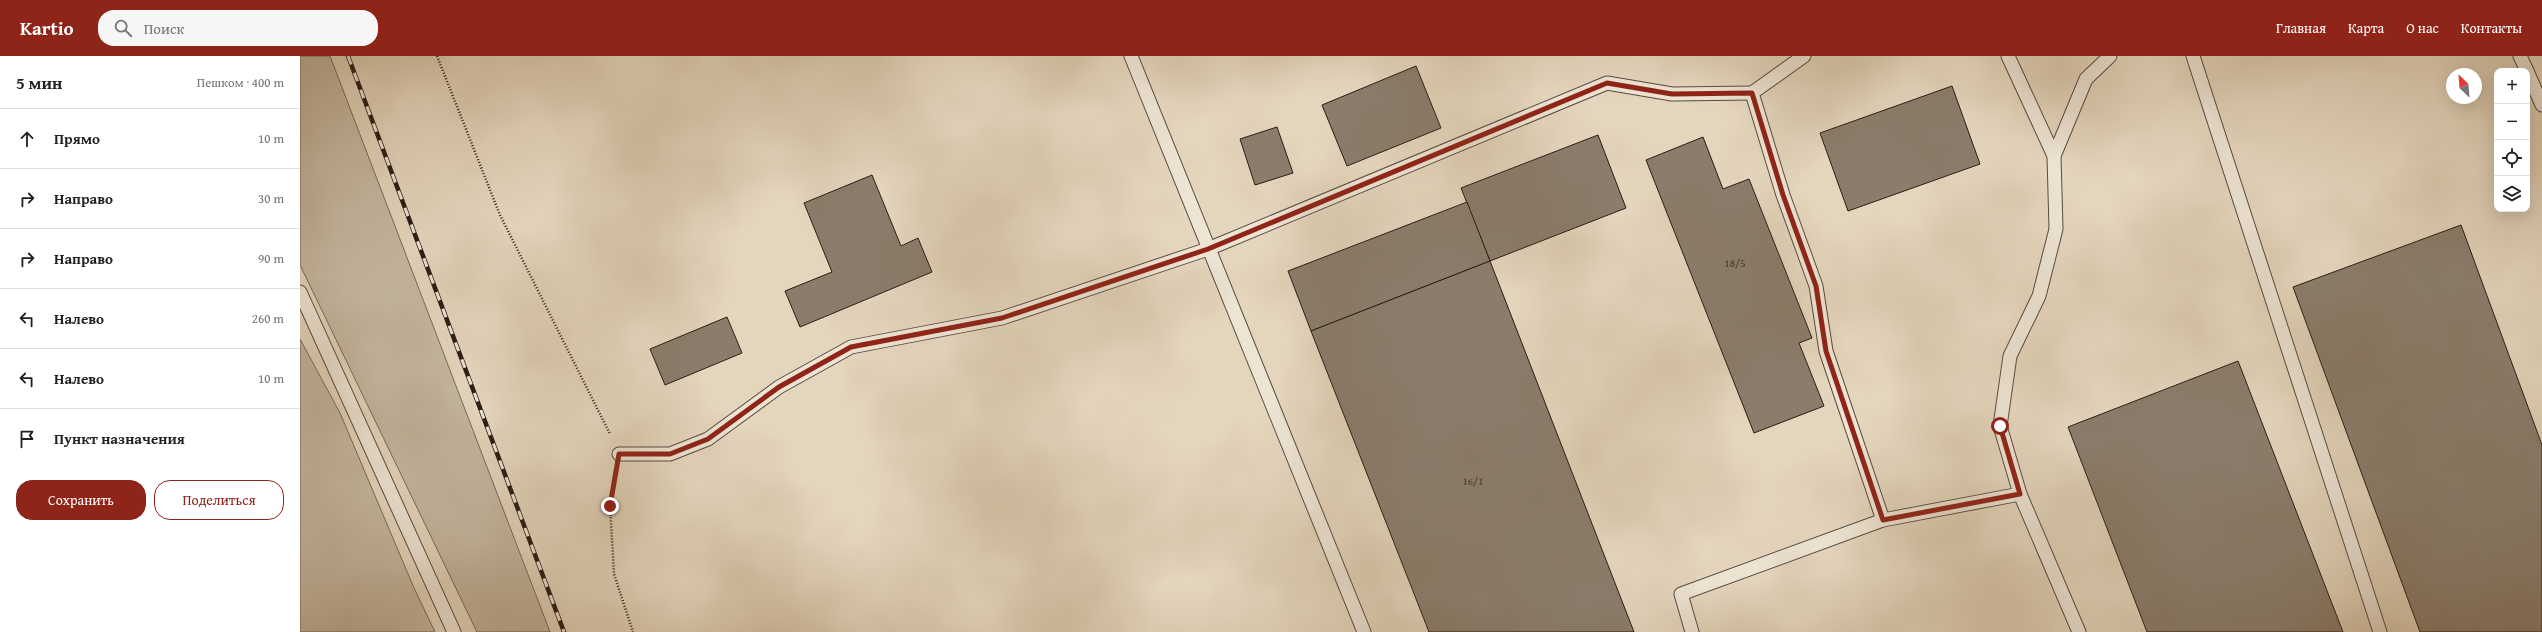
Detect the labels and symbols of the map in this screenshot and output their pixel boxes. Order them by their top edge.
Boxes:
north arrow [2446,68,2482,104]
house number: 18/5 [1724,255,1746,271]
route start [1991,417,2009,435]
house number: 16/1 [1462,473,1484,489]
route end [601,497,619,515]

